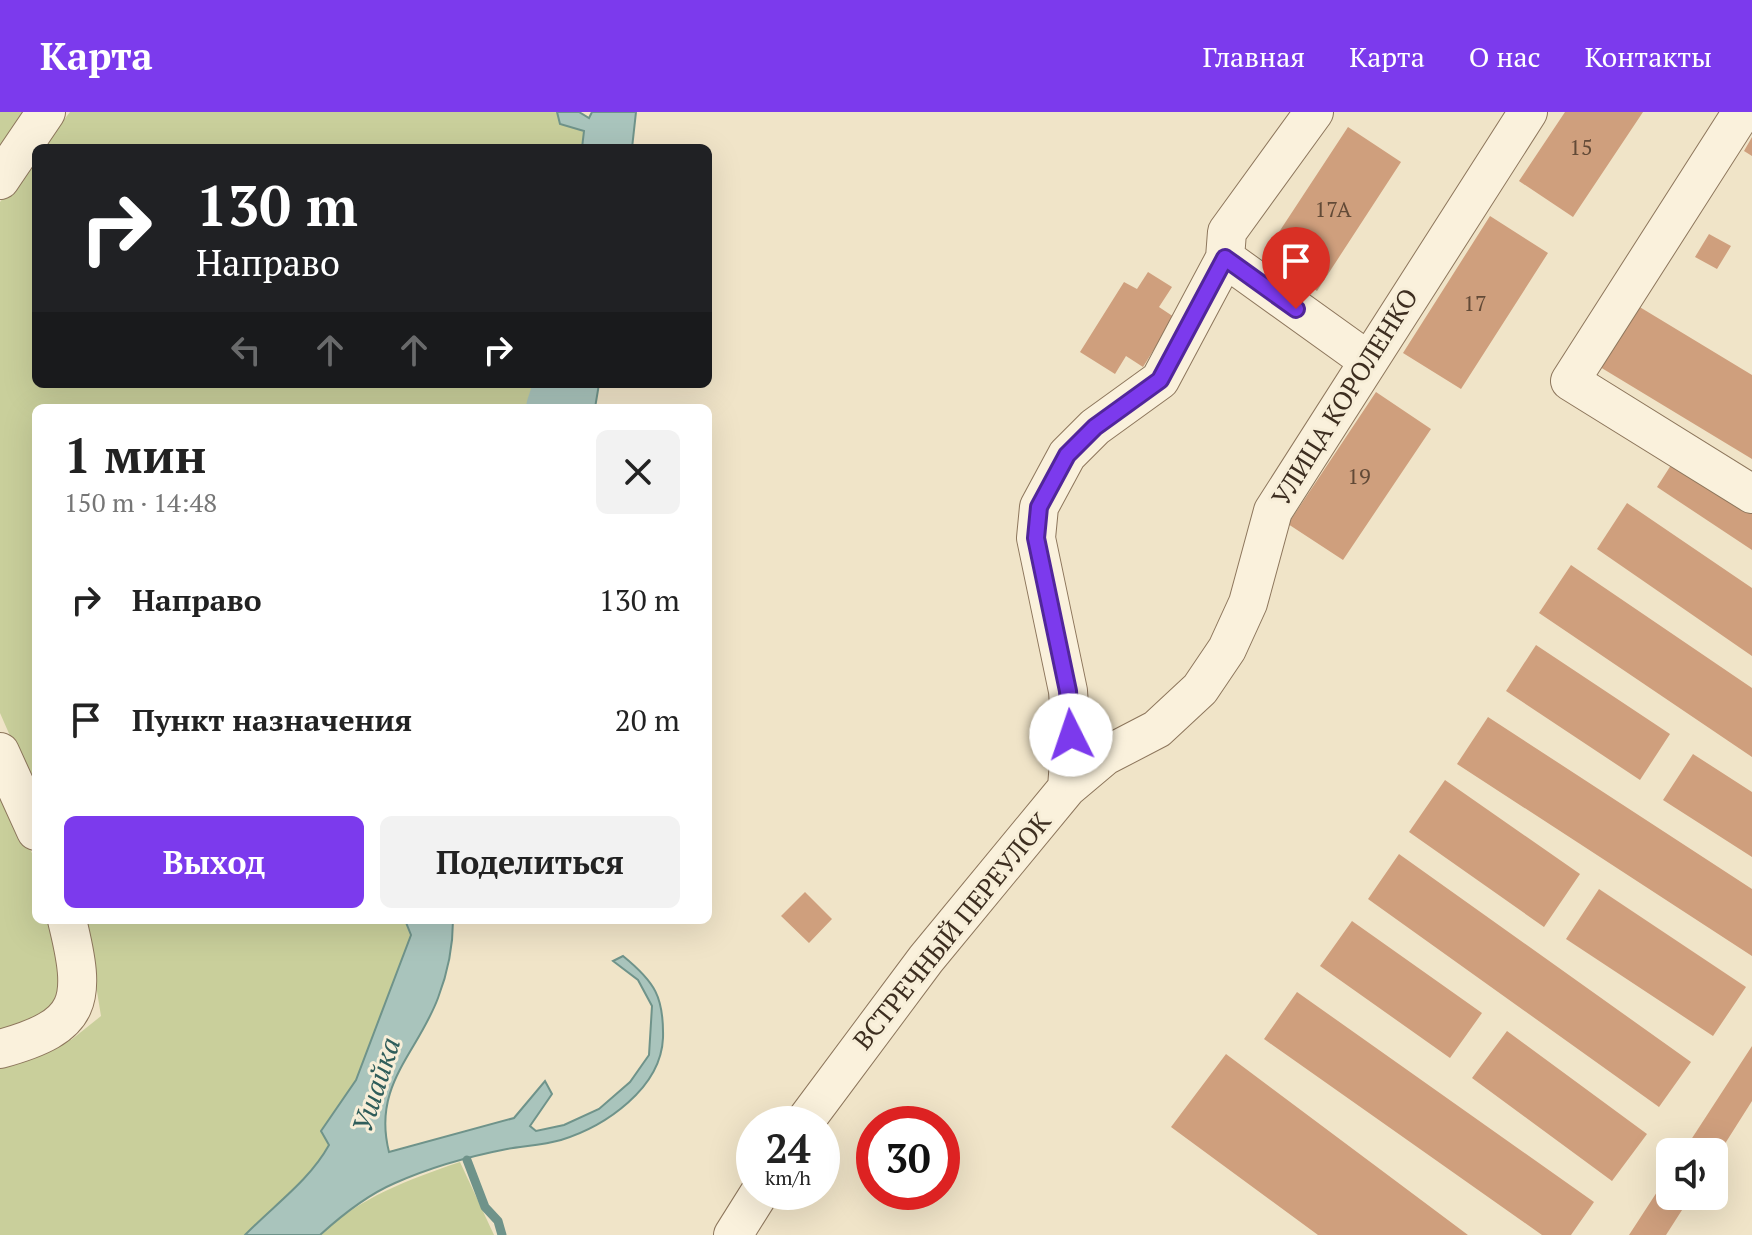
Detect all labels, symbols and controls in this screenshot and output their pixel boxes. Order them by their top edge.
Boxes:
text: Карта [40,31,153,81]
text: Главная [1202,38,1305,75]
text: Карта [1349,38,1425,75]
text: О нас [1469,38,1541,75]
text: Контакты [1585,38,1712,75]
house number: 15 [1569,132,1593,161]
text: 130 m [196,168,358,242]
icon: right [64,176,168,280]
house number: 17А [1315,194,1352,223]
pin [1262,227,1330,309]
text: Направо [196,239,340,286]
icon: arrive [1274,239,1318,283]
street label: УЛИЦА КОРОЛЕНКО [1263,281,1425,512]
house number: 17 [1463,288,1487,317]
icon: left [224,328,268,372]
icon: ahead [308,328,352,372]
icon: ahead [392,328,436,372]
icon: right [476,328,520,372]
text: 1 мин [64,423,206,487]
button: close [596,430,680,514]
house number: 19 [1347,461,1371,490]
text: 150 m · 14:48 [64,485,217,519]
icon: right [64,578,108,622]
text: Направо [132,580,262,620]
text: 130 m [599,580,680,620]
position arrow [1029,693,1113,777]
icon: arrive [64,698,108,742]
text: Пункт назначения [132,700,412,740]
text: 20 m [615,700,680,740]
street label: ВСТРЕЧНЫЙ ПЕРЕУЛОК [845,805,1058,1056]
button: Выход [64,816,364,908]
button: Поделиться [380,816,680,908]
water label: Ушайка [343,1033,408,1137]
speed limit sign: 30 [856,1106,960,1210]
text: 24 [765,1121,811,1174]
map controls [1656,1138,1728,1210]
button: sound [1656,1138,1728,1210]
text: km/h [765,1164,811,1191]

